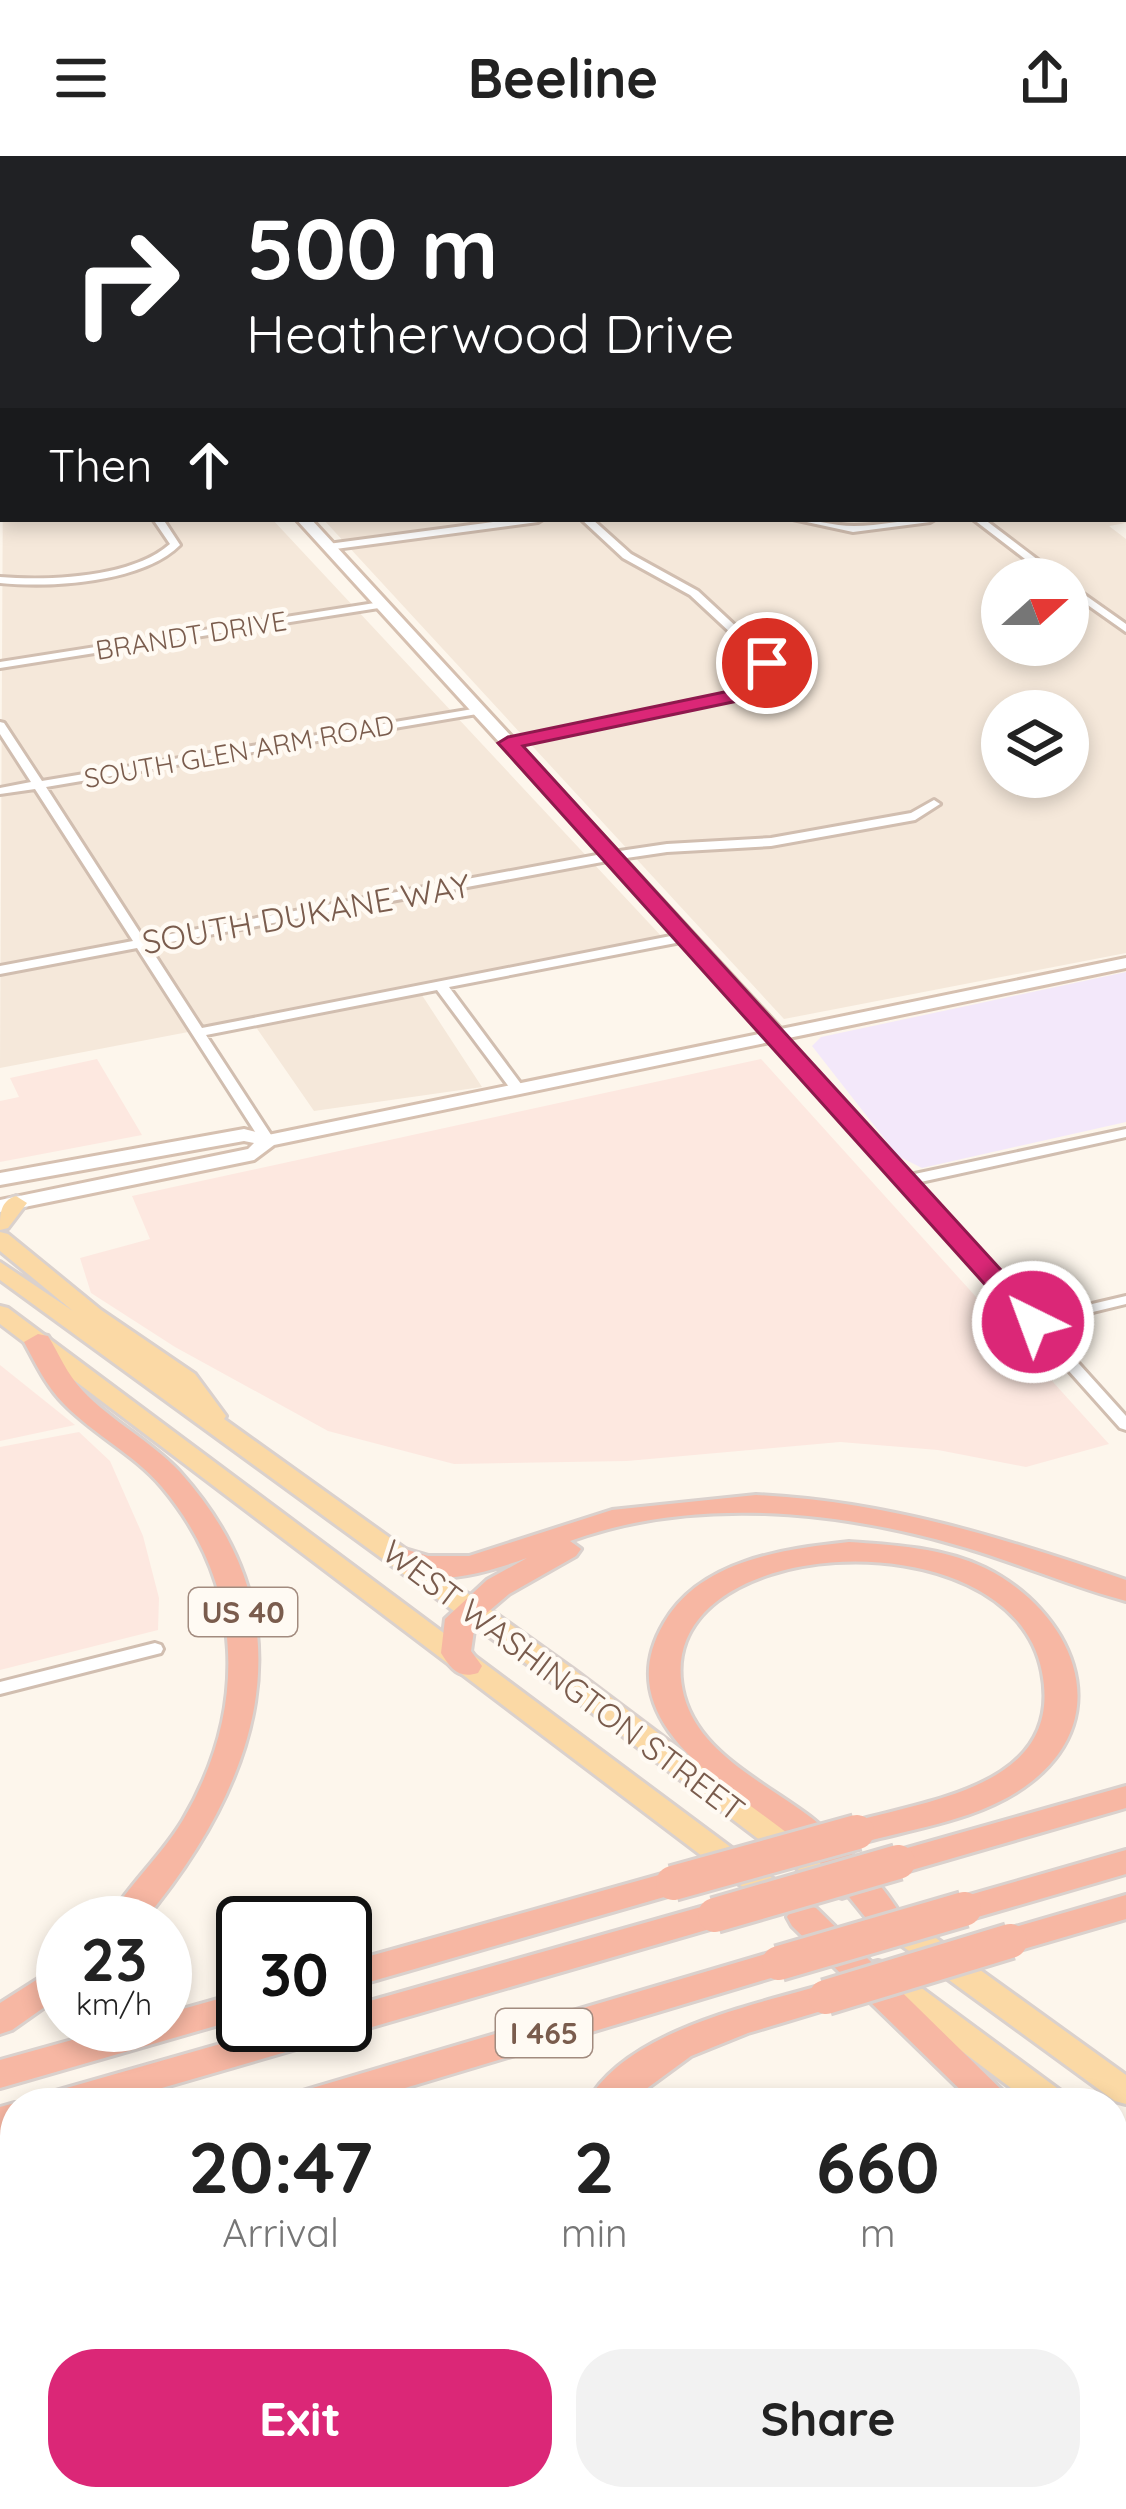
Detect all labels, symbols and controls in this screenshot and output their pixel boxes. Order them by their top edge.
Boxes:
text: Beeline [468,44,658,112]
icon: menu [48,45,114,111]
icon: share [1012,45,1078,111]
text: 500 m [246,195,499,300]
icon: right [48,204,204,360]
text: Heatherwood Drive [246,299,735,367]
icon: ahead [176,432,242,498]
text: Then [48,437,152,493]
north arrow [981,558,1089,666]
map controls [981,558,1089,798]
street label: BRANDT DRIVE [93,603,289,667]
pin [716,612,818,714]
icon: arrive [734,630,800,696]
button: layers [981,690,1089,798]
street label: SOUTH GLEN ARM ROAD [81,707,397,795]
street label: SOUTH DUKANE WAY [139,864,473,962]
position arrow [970,1259,1096,1385]
street label: WEST WASHINGTON STREET [375,1530,753,1830]
road number: US 40 [189,1588,297,1636]
speed limit sign: 30 [216,1896,372,2052]
text: 23 [81,1921,147,1996]
text: km/h [76,1985,152,2023]
road number: I 465 [496,2009,592,2057]
text: 20:47 [188,2121,373,2211]
text: 2 [574,2121,615,2211]
text: 660 [816,2121,940,2211]
text: Arrival [222,2208,339,2257]
text: min [561,2208,628,2257]
text: m [860,2208,896,2257]
button: Exit [48,2349,552,2487]
button: Share [576,2349,1080,2487]

